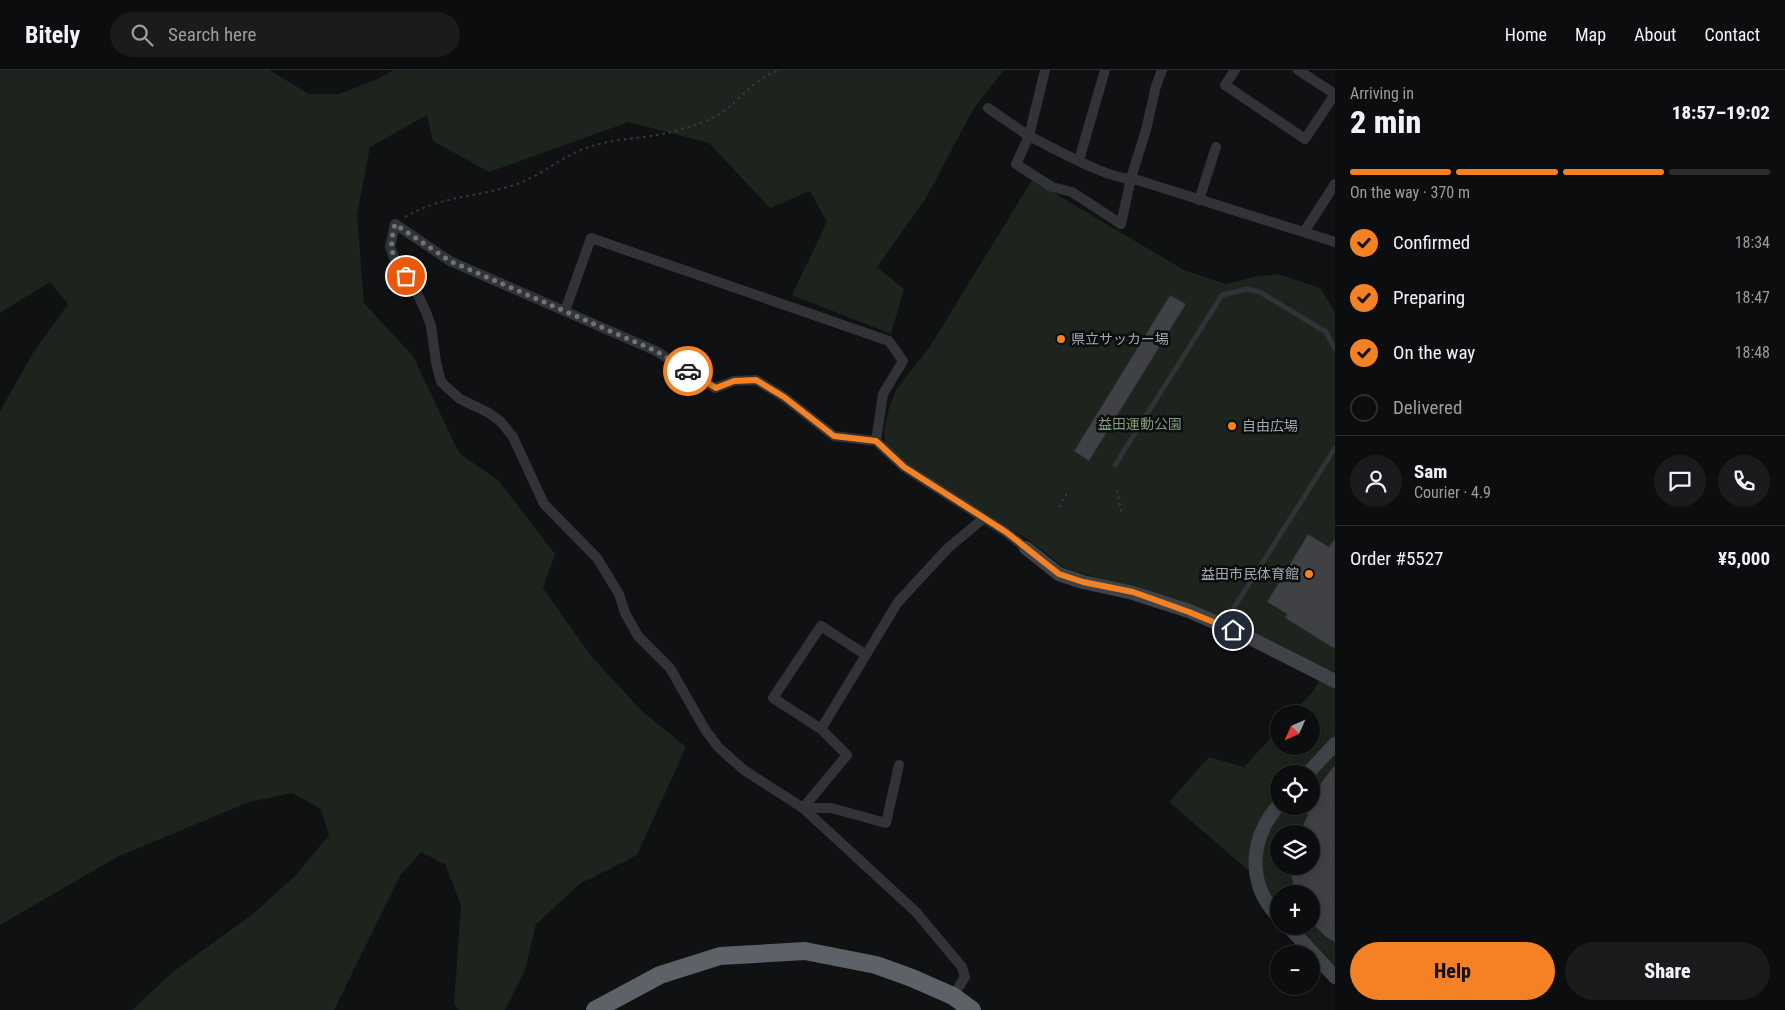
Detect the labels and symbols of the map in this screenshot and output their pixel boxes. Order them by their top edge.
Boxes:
pin [385,255,427,297]
place label: 県立サッカー場 [1071,331,1169,347]
marker: 県立サッカー場 [1055,333,1067,345]
courier [663,346,713,396]
park label: 益田運動公園 [1098,416,1182,432]
place label: 自由広場 [1242,418,1298,434]
marker: 自由広場 [1226,420,1238,432]
place label: 益田市民体育館 [1201,566,1299,582]
marker: 益田市民体育館 [1303,568,1315,580]
pin [1212,609,1254,651]
north arrow [1270,705,1320,755]

